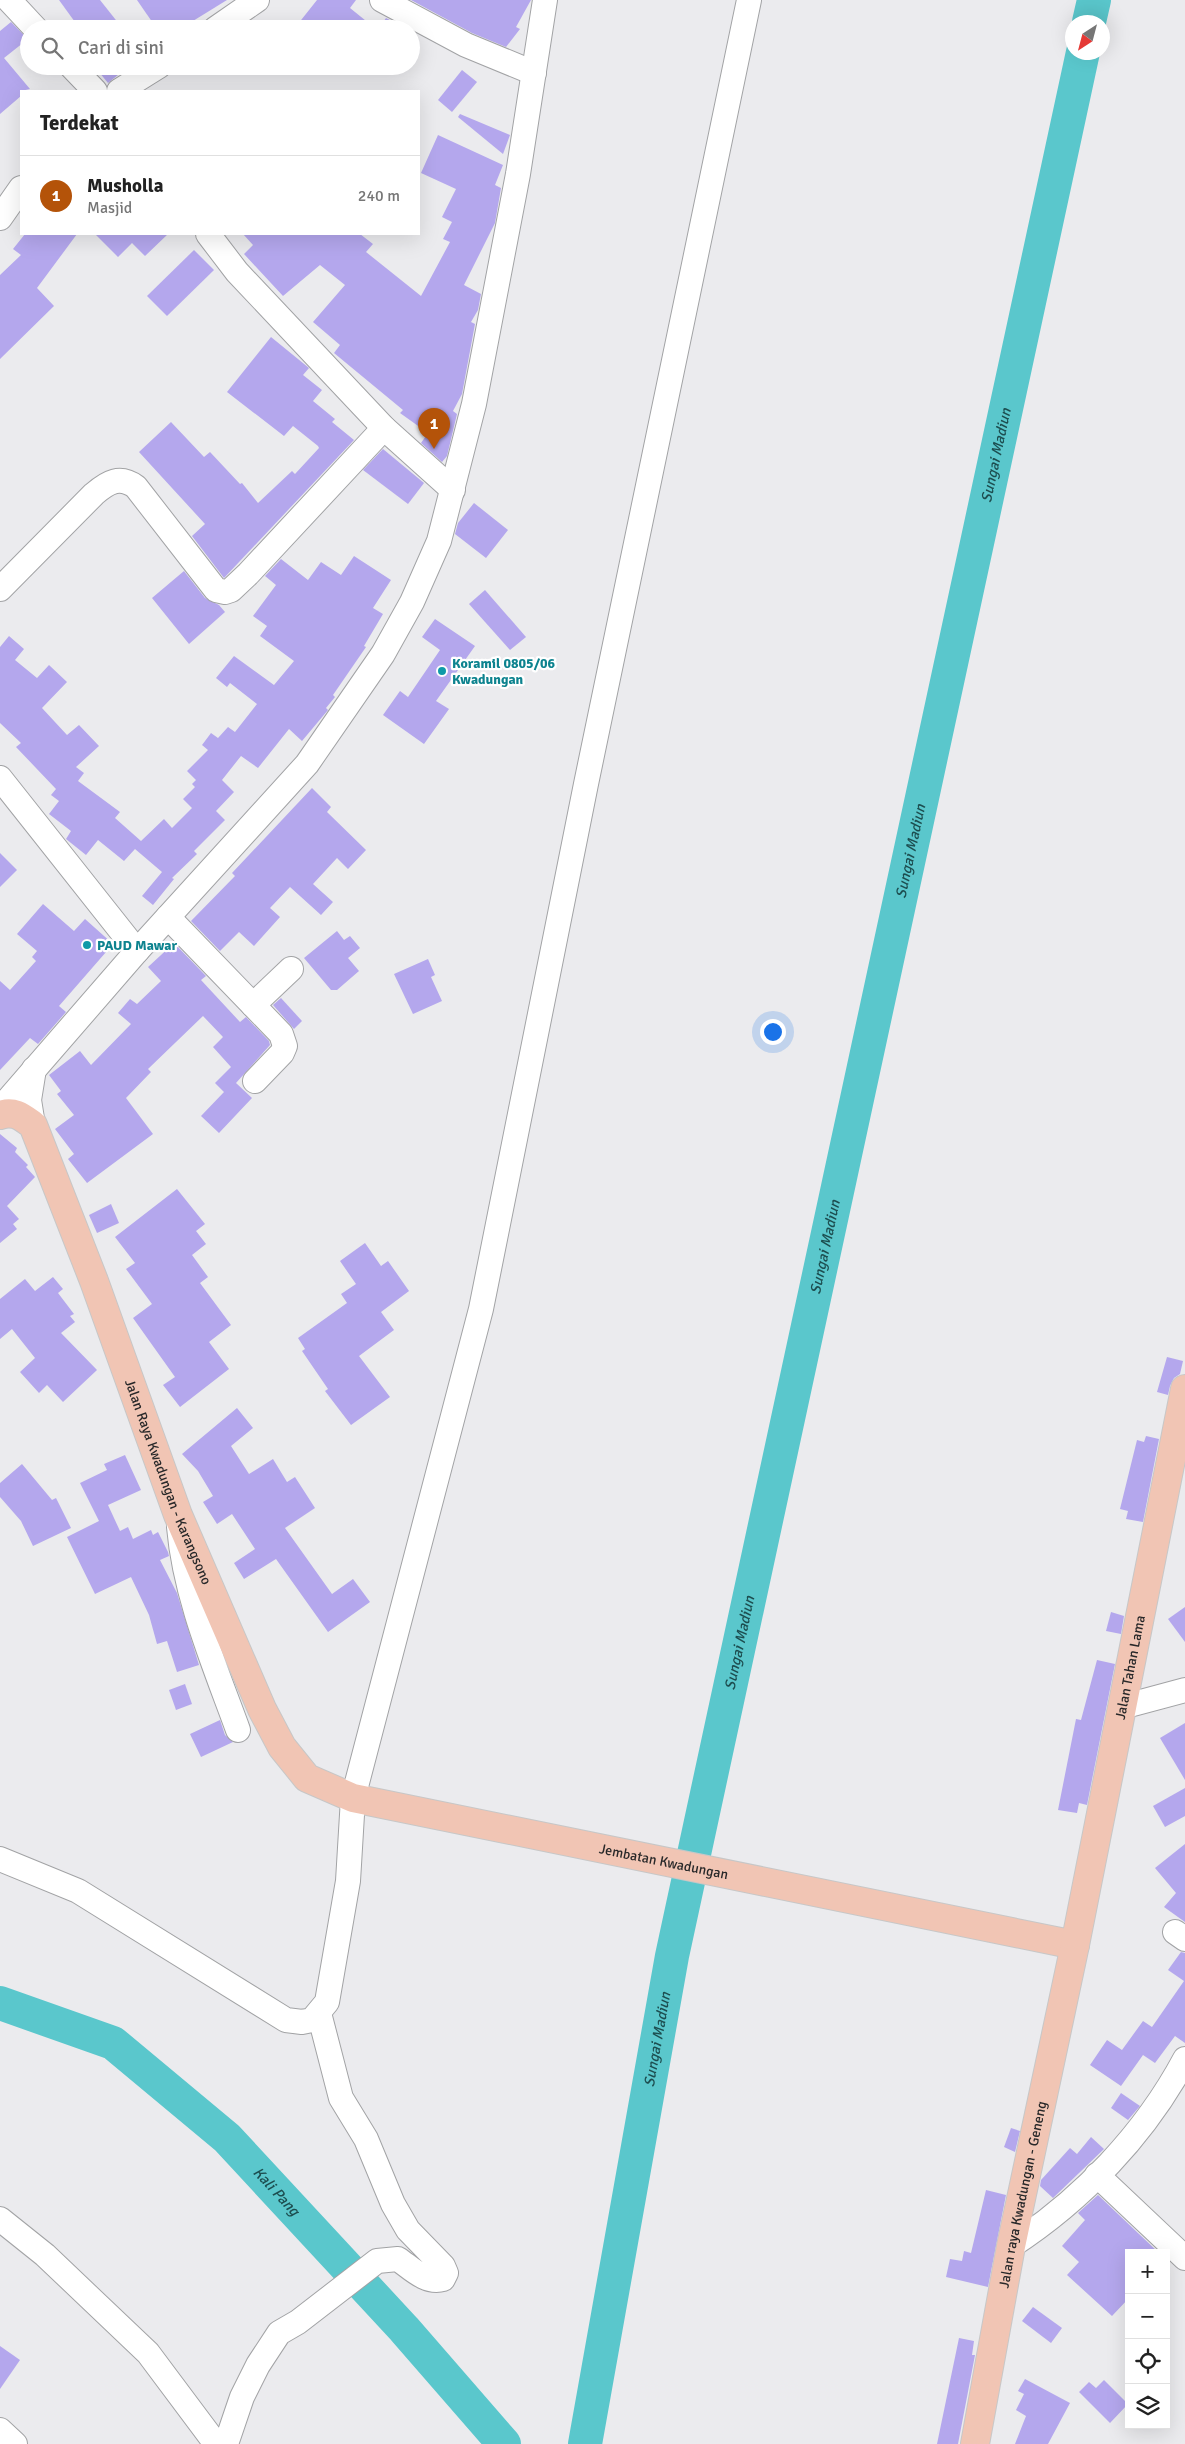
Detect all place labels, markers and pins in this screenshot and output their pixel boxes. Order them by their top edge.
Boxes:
pin: 1 [418,408,450,449]
place label: Koramil 0805/06 Kwadungan [452,655,556,688]
marker: Koramil 0805/06 Kwadungan [436,665,448,677]
place label: PAUD Mawar [97,937,177,954]
marker: PAUD Mawar [81,939,93,951]

